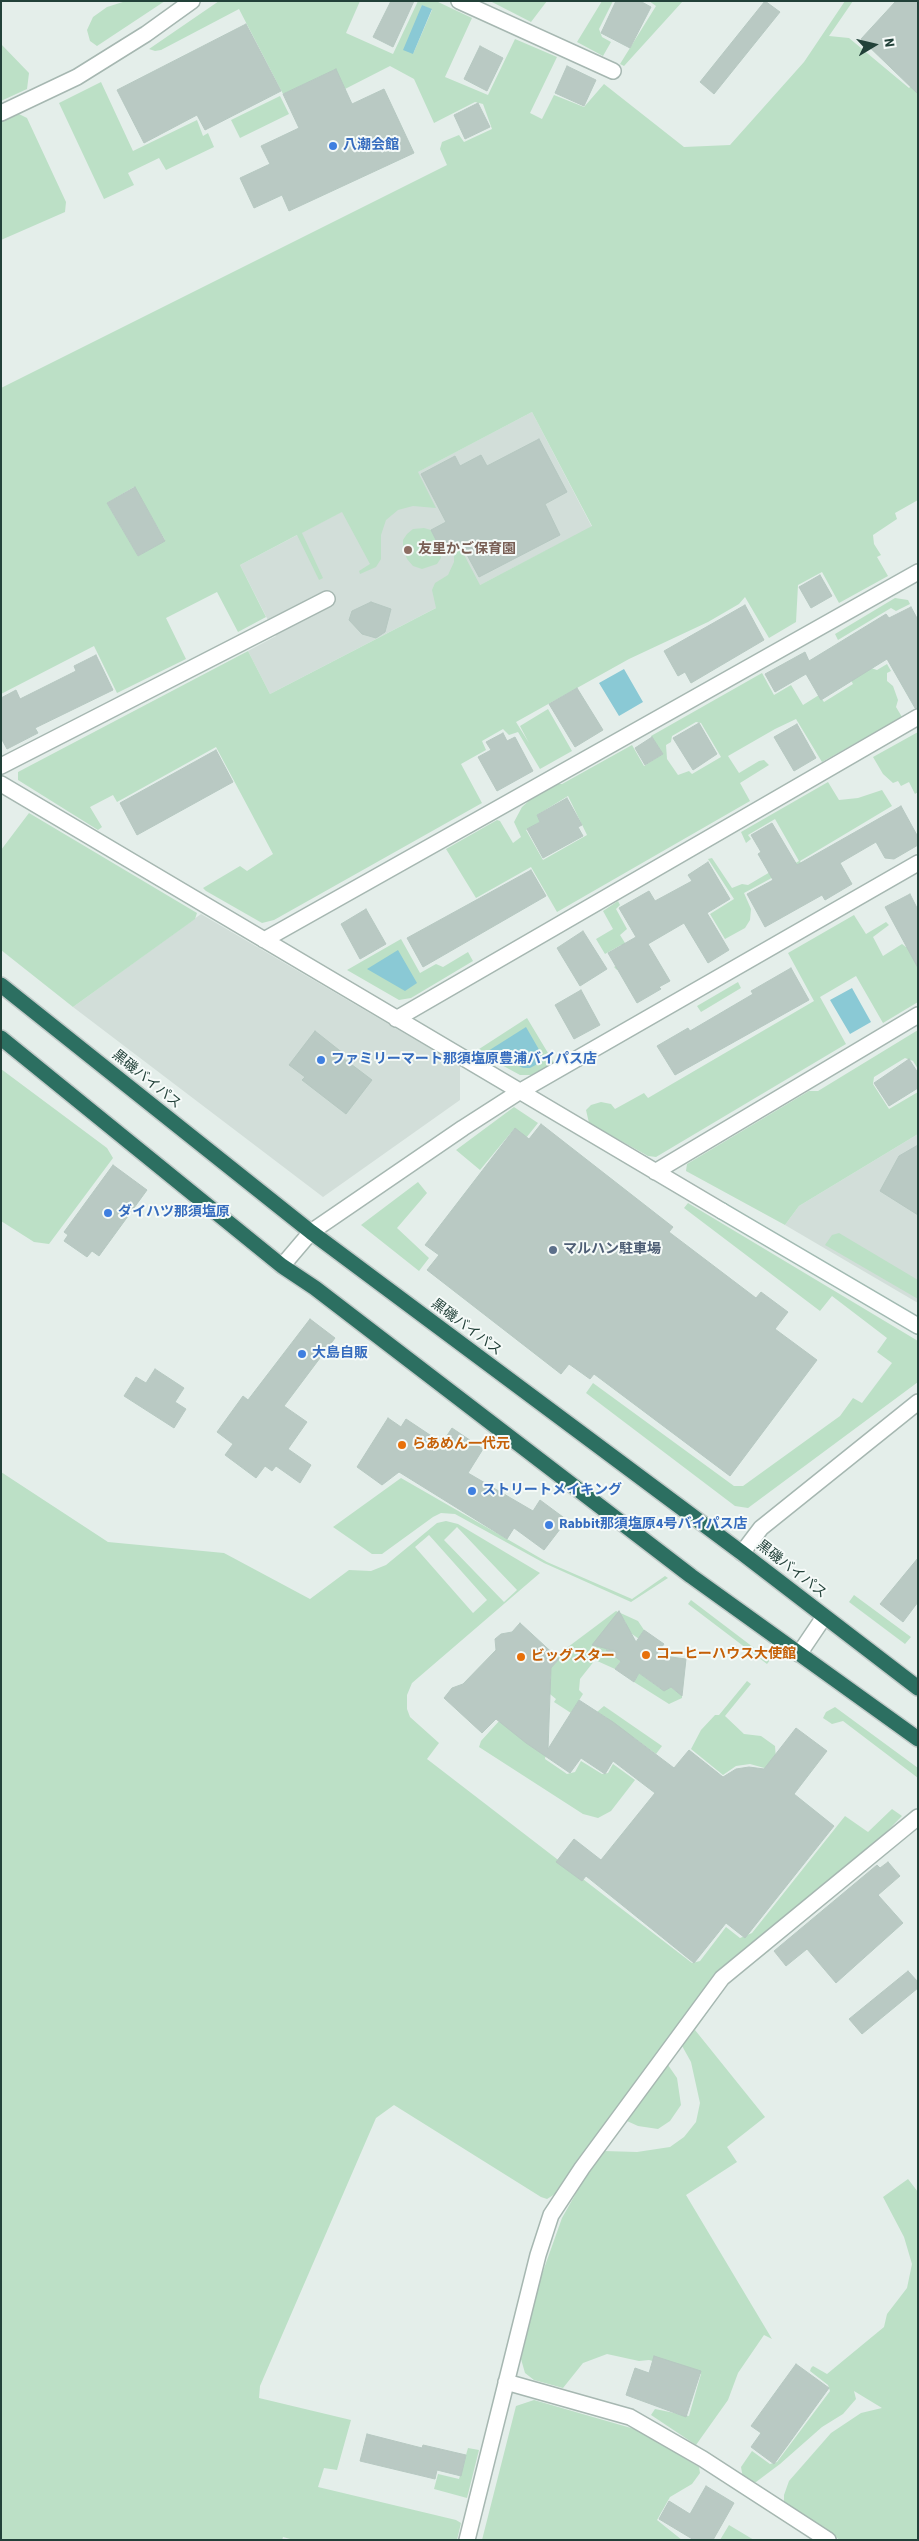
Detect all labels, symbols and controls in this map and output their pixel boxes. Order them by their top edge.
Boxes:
north arrow [849,20,899,70]
text: N [878,36,899,49]
place label: 八潮会館 [343,138,399,154]
marker: 八潮会館 [327,140,339,152]
place label: 友里かご保育園 [418,542,516,558]
marker: 友里かご保育園 [402,544,414,556]
street label: 黒磯バイパス [108,1047,184,1113]
place label: ファミリーマート那須塩原豊浦バイパス店 [331,1052,597,1068]
marker: ファミリーマート那須塩原豊浦バイパス店 [315,1054,327,1066]
place label: ダイハツ那須塩原 [118,1205,230,1221]
marker: ダイハツ那須塩原 [102,1207,114,1219]
place label: マルハン駐車場 [563,1242,661,1258]
marker: マルハン駐車場 [547,1244,559,1256]
street label: 黒磯バイパス [427,1296,505,1360]
place label: 大島自販 [312,1346,368,1362]
marker: 大島自販 [296,1348,308,1360]
place label: らあめん一代元 [412,1437,510,1453]
marker: らあめん一代元 [396,1439,408,1451]
place label: ストリートメイキング [482,1483,622,1499]
marker: ストリートメイキング [466,1485,478,1497]
place label: Rabbit那須塩原4号バイパス店 [559,1517,748,1533]
marker: Rabbit那須塩原4号バイパス店 [543,1519,555,1531]
street label: 黒磯バイパス [753,1538,829,1602]
place label: コーヒーハウス大使館 [656,1647,796,1663]
place label: ビッグスター [531,1649,615,1665]
marker: コーヒーハウス大使館 [640,1649,652,1661]
marker: ビッグスター [515,1651,527,1663]

